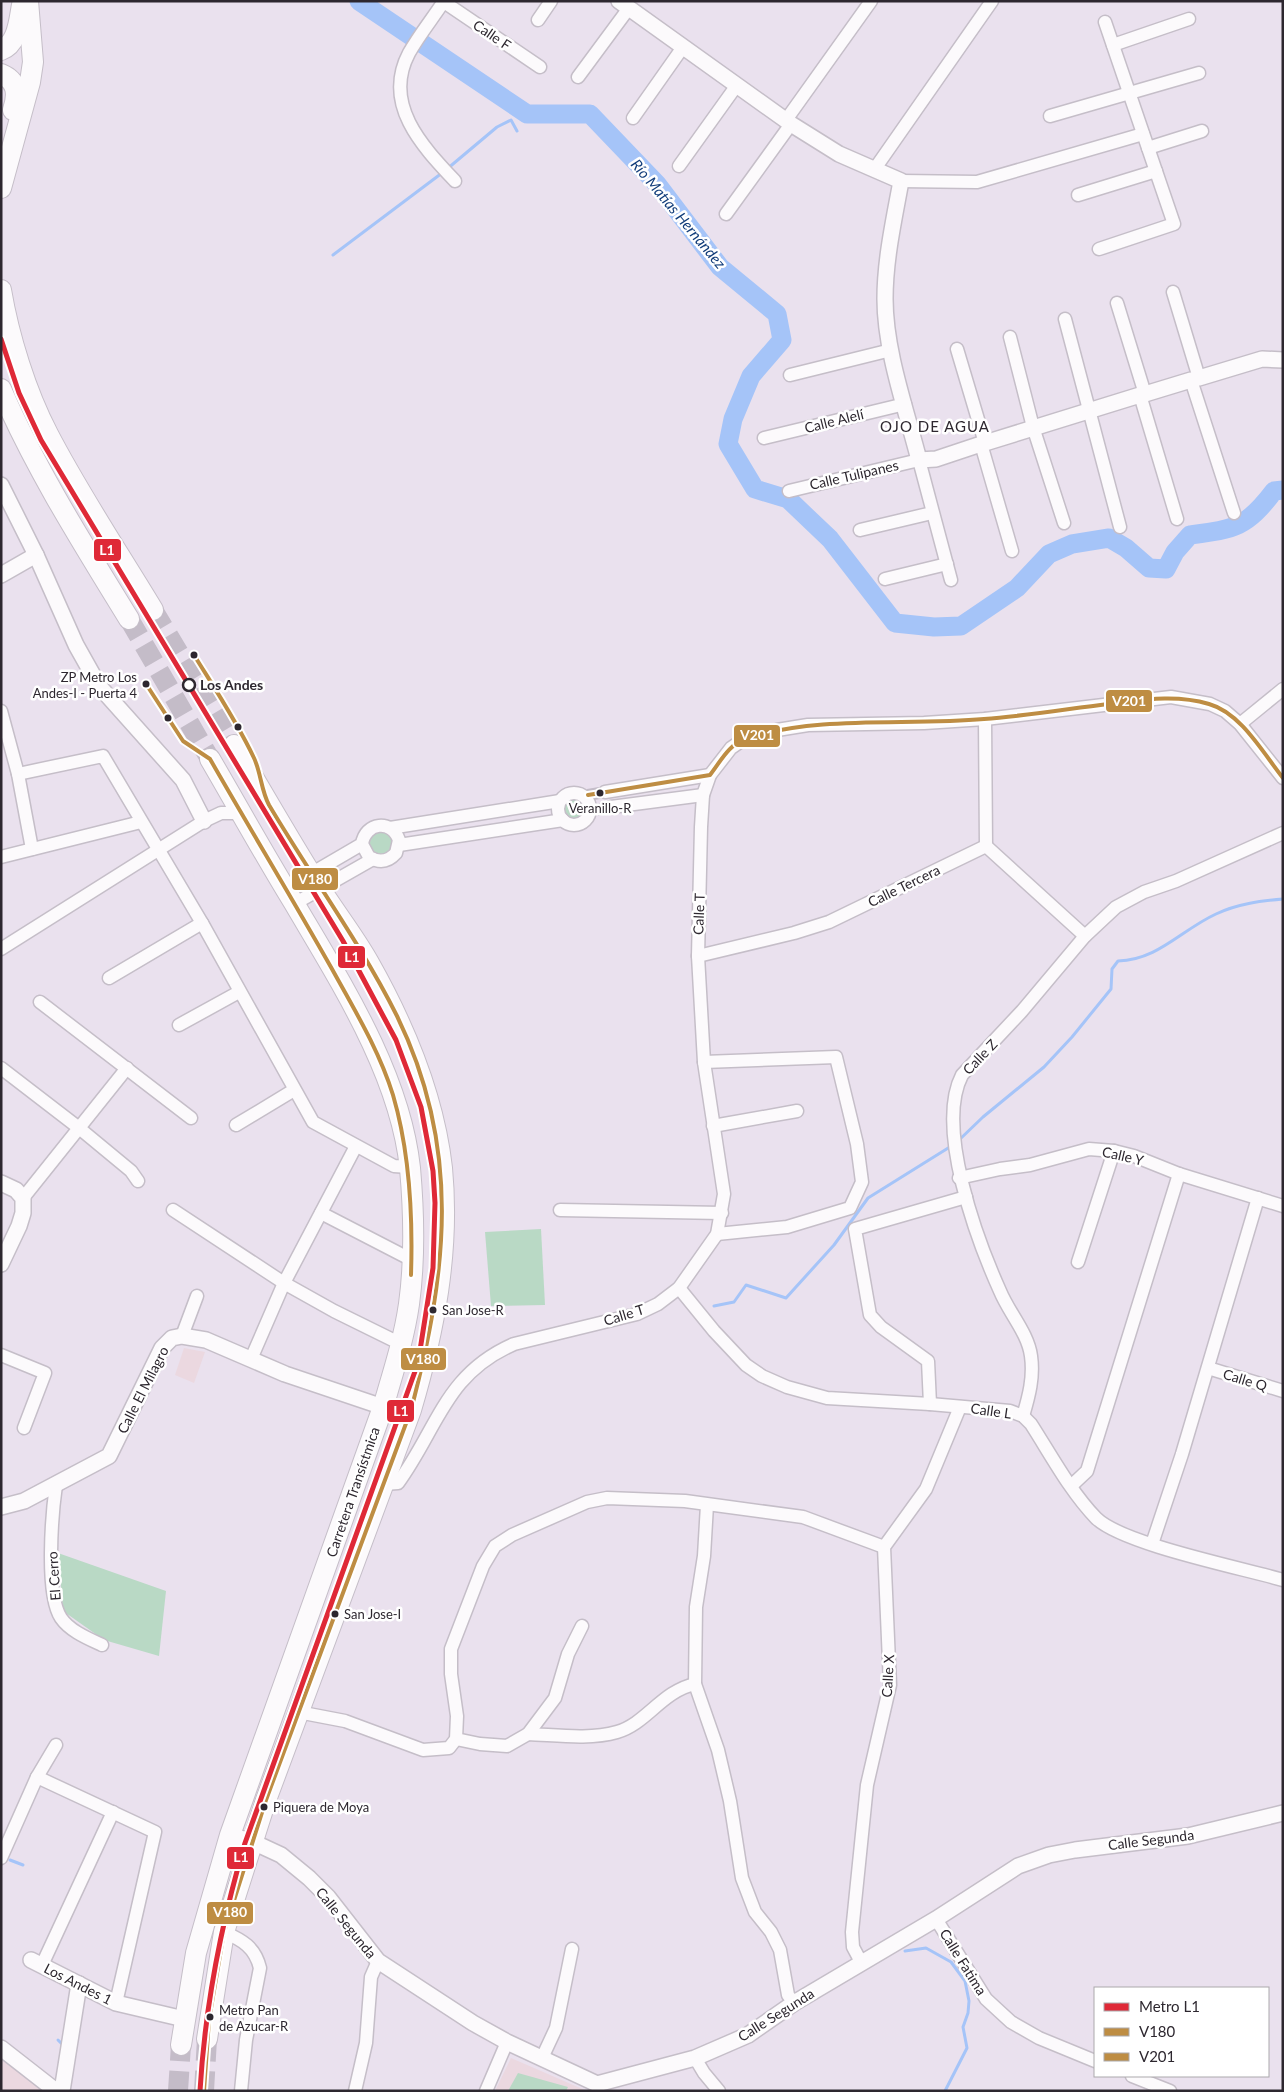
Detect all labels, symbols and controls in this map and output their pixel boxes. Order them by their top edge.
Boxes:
street label: Calle F [470,16,514,53]
water label: Río Matías Hernández [628,155,730,272]
street label: Calle Alelí [803,405,866,436]
district label: OJO DE AGUA [880,417,990,435]
street label: Calle Tulipanes [808,456,900,493]
line badge: L1 [93,538,122,562]
text: L1 [99,541,115,558]
unlabelled marker [189,650,199,660]
place label: ZP Metro Los Andes-I - Puerta 4 [33,669,137,701]
place label: Los Andes [200,676,263,693]
marker: Los Andes [182,678,196,692]
marker: ZP Metro Los Andes-I - Puerta 4 [141,679,151,689]
line badge: V201 [1105,689,1153,713]
text: V201 [1111,692,1146,709]
unlabelled marker [163,713,173,723]
unlabelled marker [233,722,243,732]
line badge: V201 [733,724,781,748]
text: V201 [739,726,774,743]
marker: Veranillo-R [595,788,605,798]
place label: Veranillo-R [569,800,632,816]
street label: Calle Tercera [865,861,943,910]
line badge: V180 [291,867,339,891]
text: V180 [297,870,332,887]
street label: Calle T [689,892,708,935]
line badge: L1 [337,945,366,969]
text: L1 [344,948,360,965]
street label: Calle Z [959,1036,1000,1078]
street label: Calle Y [1101,1142,1146,1169]
street label: Calle T [601,1300,647,1329]
place label: San Jose-R [442,1302,505,1318]
marker: San Jose-R [428,1305,438,1315]
street label: Calle El Milagro [113,1343,172,1436]
line badge: V180 [400,1347,447,1371]
text: V180 [405,1350,440,1367]
street label: Calle Q [1221,1365,1270,1394]
line badge: L1 [386,1399,415,1423]
street label: Calle L [970,1399,1013,1422]
text: L1 [393,1402,409,1419]
street label: Carretera Transístmica [322,1424,383,1559]
street label: El Cerro [43,1551,64,1601]
place label: San Jose-I [344,1606,401,1622]
marker: San Jose-I [330,1609,340,1619]
street label: Calle X [878,1654,897,1698]
place label: Piquera de Moya [273,1799,369,1815]
marker: Piquera de Moya [259,1802,269,1812]
street label: Calle Segunda [1107,1826,1195,1853]
line badge: L1 [226,1846,255,1870]
text: L1 [233,1848,249,1865]
street label: Calle Segunda [313,1884,380,1962]
line badge: V180 [206,1901,254,1925]
text: V180 [212,1903,247,1920]
street label: Calle Fatima [936,1926,990,1998]
street label: Los Andes 1 [41,1959,115,2008]
street label: Calle Segunda [735,1984,817,2045]
legend [1094,1987,1269,2077]
text: Metro L1 [1139,1997,1200,2015]
place label: Metro Pan de Azucar-R [219,2002,289,2034]
marker: Metro Pan de Azucar-R [205,2012,215,2022]
text: V180 [1139,2022,1176,2040]
text: V201 [1139,2047,1175,2065]

